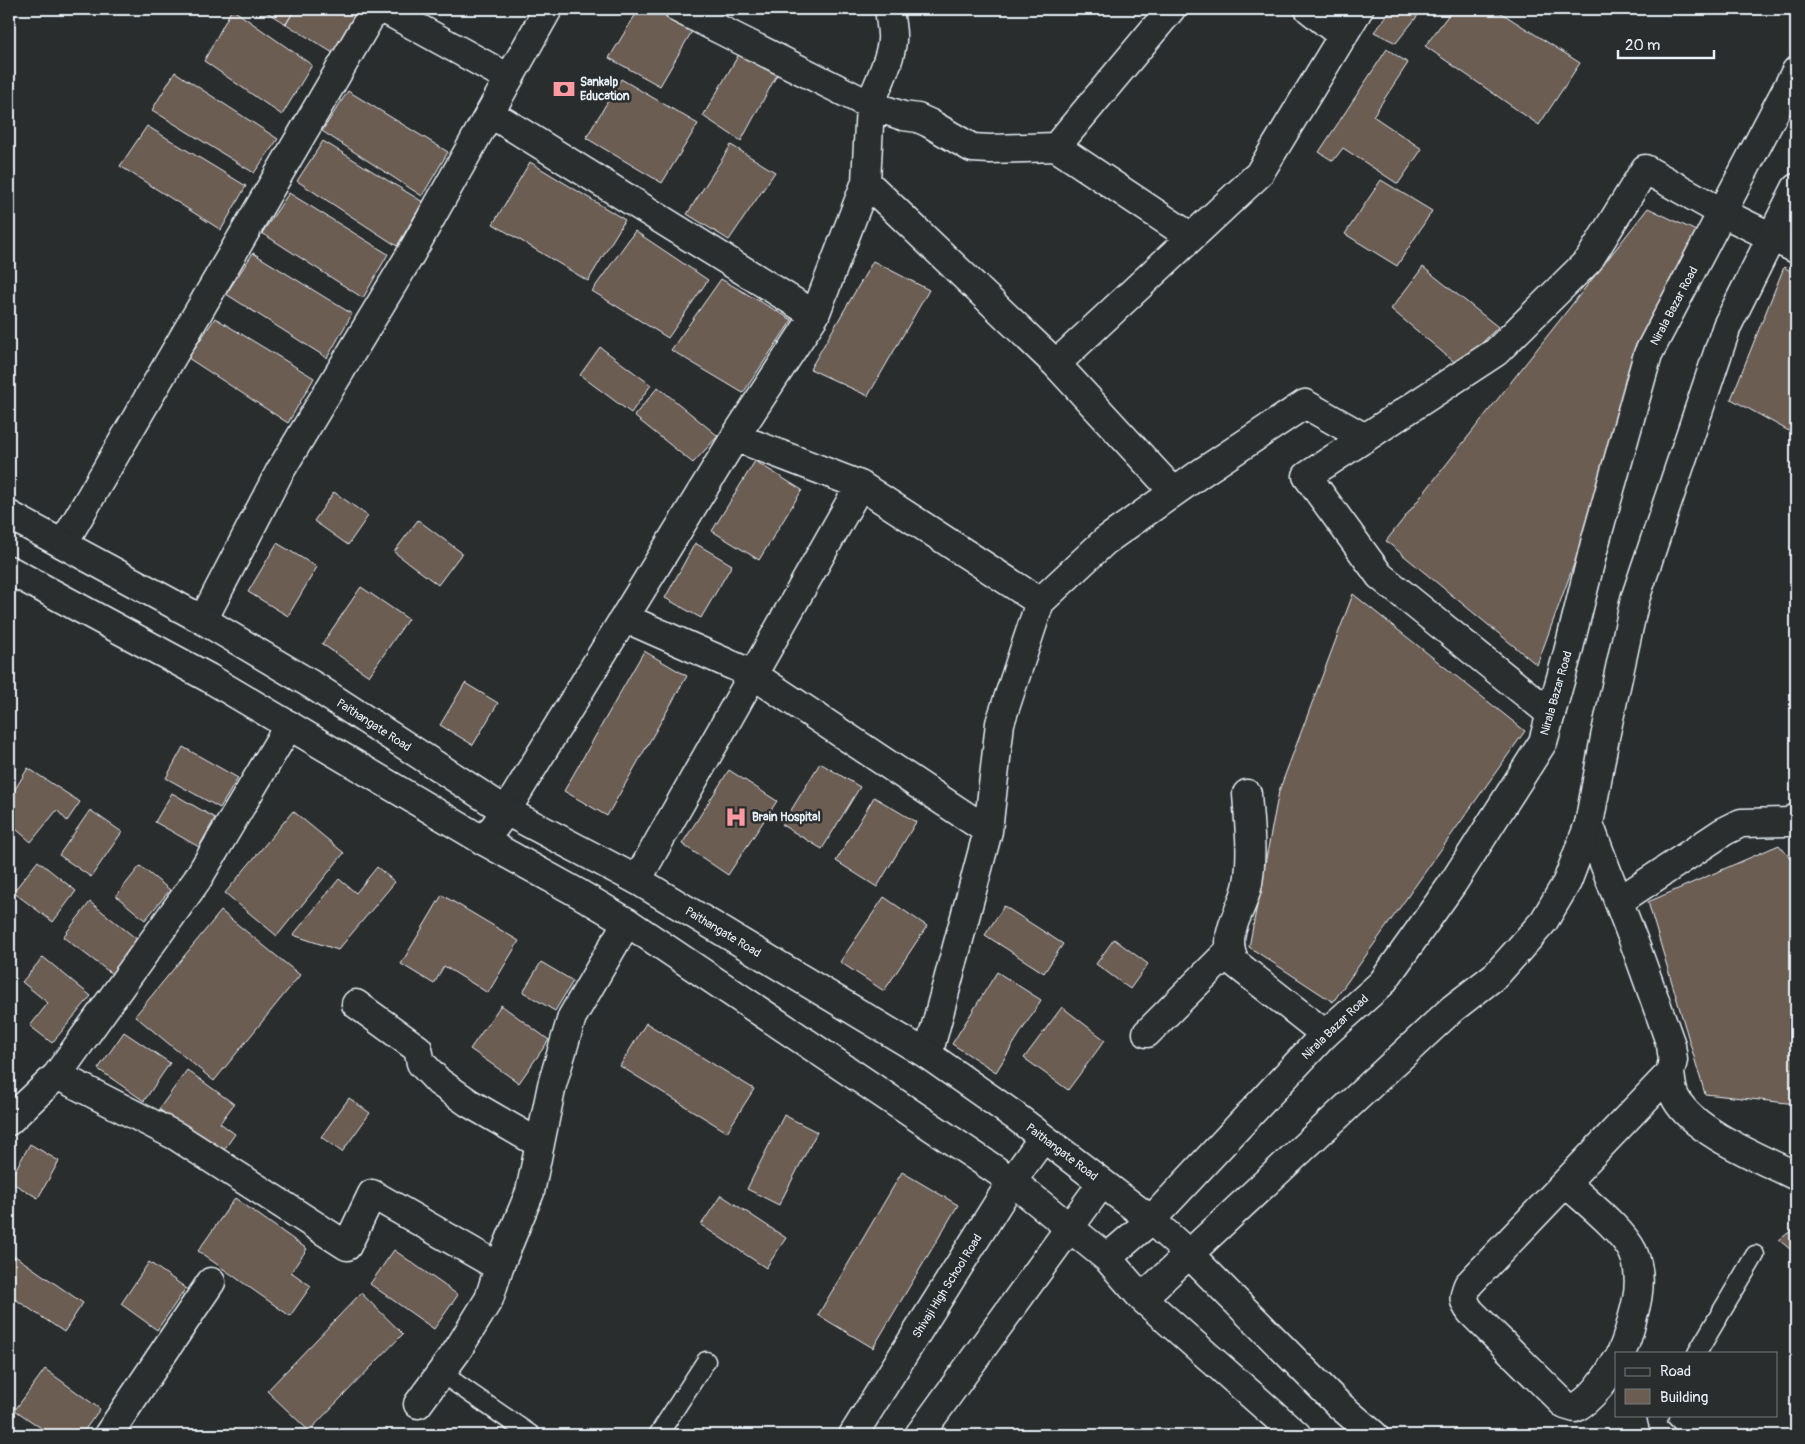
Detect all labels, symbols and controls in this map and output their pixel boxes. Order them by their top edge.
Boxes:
scale bar [1618,28,1714,60]
text: 20 m [1625,36,1660,55]
place label: Sankalp Education [580,75,630,104]
bank icon: Sankalp Education [551,76,577,102]
street label: Nirala Bazar Road [1647,264,1702,348]
street label: Nirala Bazar Road [1537,649,1576,737]
street label: Paithangate Road [334,696,414,755]
hospital icon: Brain Hospital [723,804,749,830]
place label: Brain Hospital [752,810,821,825]
street label: Paithangate Road [682,904,763,961]
street label: Nirala Bazar Road [1299,992,1372,1063]
street label: Paithangate Road [1023,1121,1101,1184]
street label: Shivaji High School Road [909,1231,986,1341]
legend [1615,1352,1778,1416]
text: Road [1660,1362,1691,1381]
text: Building [1660,1388,1708,1407]

